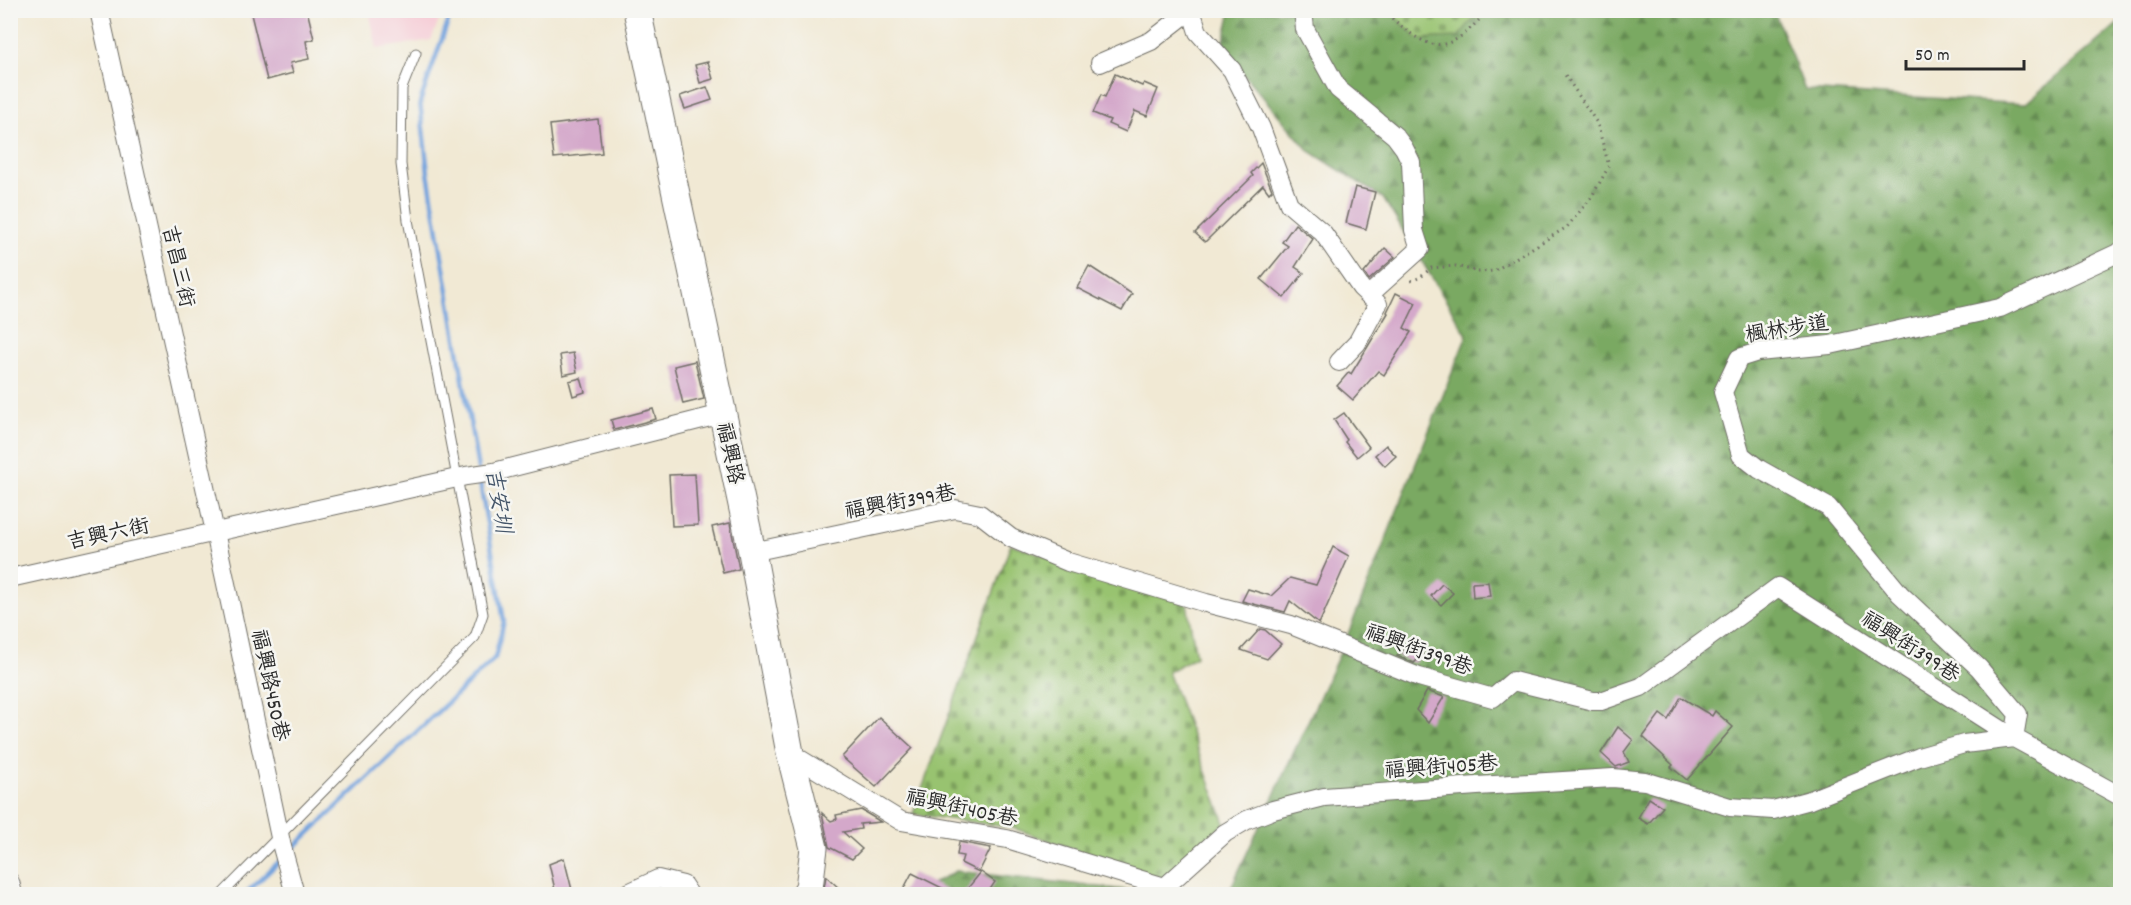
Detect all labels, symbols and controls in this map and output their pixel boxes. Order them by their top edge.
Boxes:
scale bar [1906,33,2024,71]
text: 50 m [1915,44,1950,69]
street label: 吉昌三街 [152,222,200,311]
street label: 楓林步道 [1744,310,1831,352]
street label: 福興路 [707,420,749,488]
water label: 吉安圳 [476,465,518,538]
street label: 福興街399巷 [842,479,959,528]
street label: 吉興六街 [64,513,153,559]
street label: 福興街399巷 [1854,605,1965,692]
street label: 福興街399巷 [1360,618,1476,685]
street label: 福興路450巷 [242,627,295,744]
street label: 福興街405巷 [1383,750,1499,788]
street label: 福興街405巷 [903,783,1020,836]

